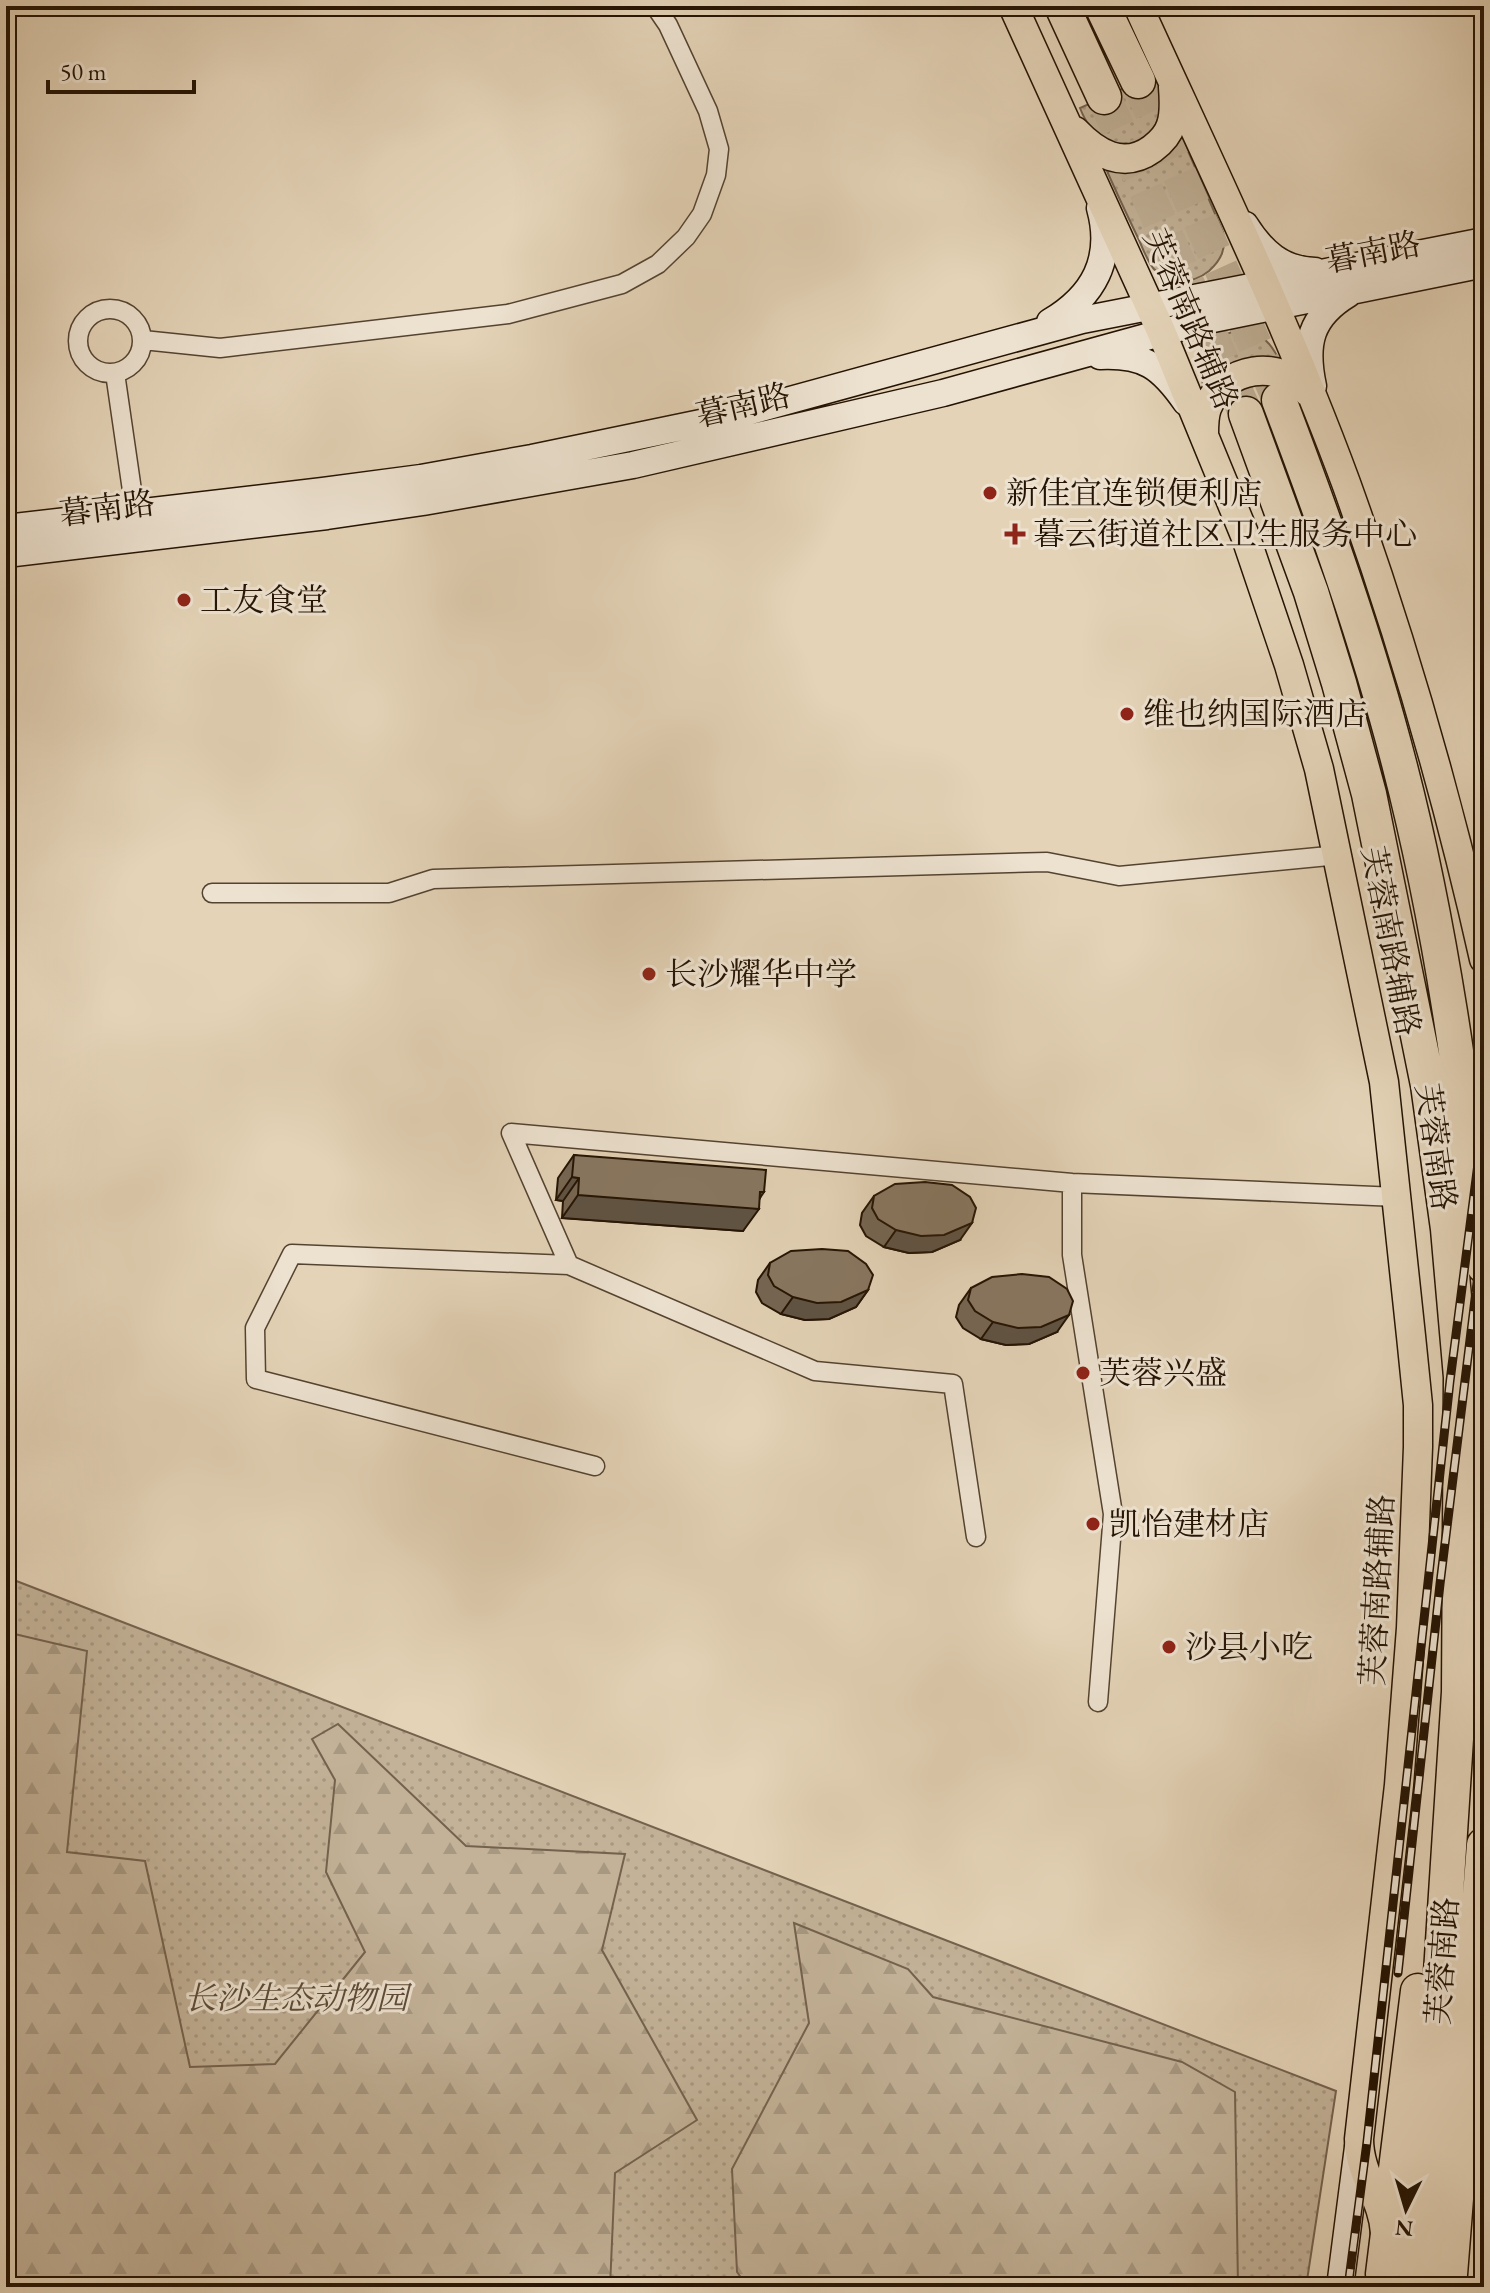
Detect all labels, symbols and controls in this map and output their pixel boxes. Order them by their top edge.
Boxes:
scale bar [48,44,194,94]
text: 50 m [60,56,107,87]
street label: 芙蓉南路辅路 [1134,222,1248,416]
street label: 暮南路 [1322,222,1424,282]
street label: 暮南路 [691,374,795,436]
place label: 新佳宜连锁便利店 [1006,472,1262,514]
street label: 暮南路 [57,481,157,535]
marker: 新佳宜连锁便利店 [981,484,999,502]
place label: 暮云街道社区卫生服务中心 [1033,513,1417,555]
marker: 暮云街道社区卫生服务中心 [1004,523,1026,545]
place label: 工友食堂 [200,579,328,621]
marker: 工友食堂 [175,591,193,609]
place label: 维也纳国际酒店 [1143,693,1367,735]
marker: 维也纳国际酒店 [1118,705,1136,723]
street label: 芙蓉南路辅路 [1352,843,1430,1039]
place label: 长沙耀华中学 [665,953,857,995]
marker: 长沙耀华中学 [640,965,658,983]
street label: 芙蓉南路 [1406,1081,1466,1213]
place label: 芙蓉兴盛 [1099,1352,1227,1394]
marker: 芙蓉兴盛 [1074,1364,1092,1382]
street label: 芙蓉南路辅路 [1351,1493,1403,1687]
place label: 凯怡建材店 [1109,1503,1269,1545]
marker: 凯怡建材店 [1084,1515,1102,1533]
place label: 沙县小吃 [1185,1626,1313,1668]
marker: 沙县小吃 [1160,1638,1178,1656]
street label: 芙蓉南路 [1417,1896,1467,2026]
park label: 长沙生态动物园 [184,1977,413,2019]
north arrow [1366,2169,1446,2249]
text: N [1394,2213,1414,2244]

